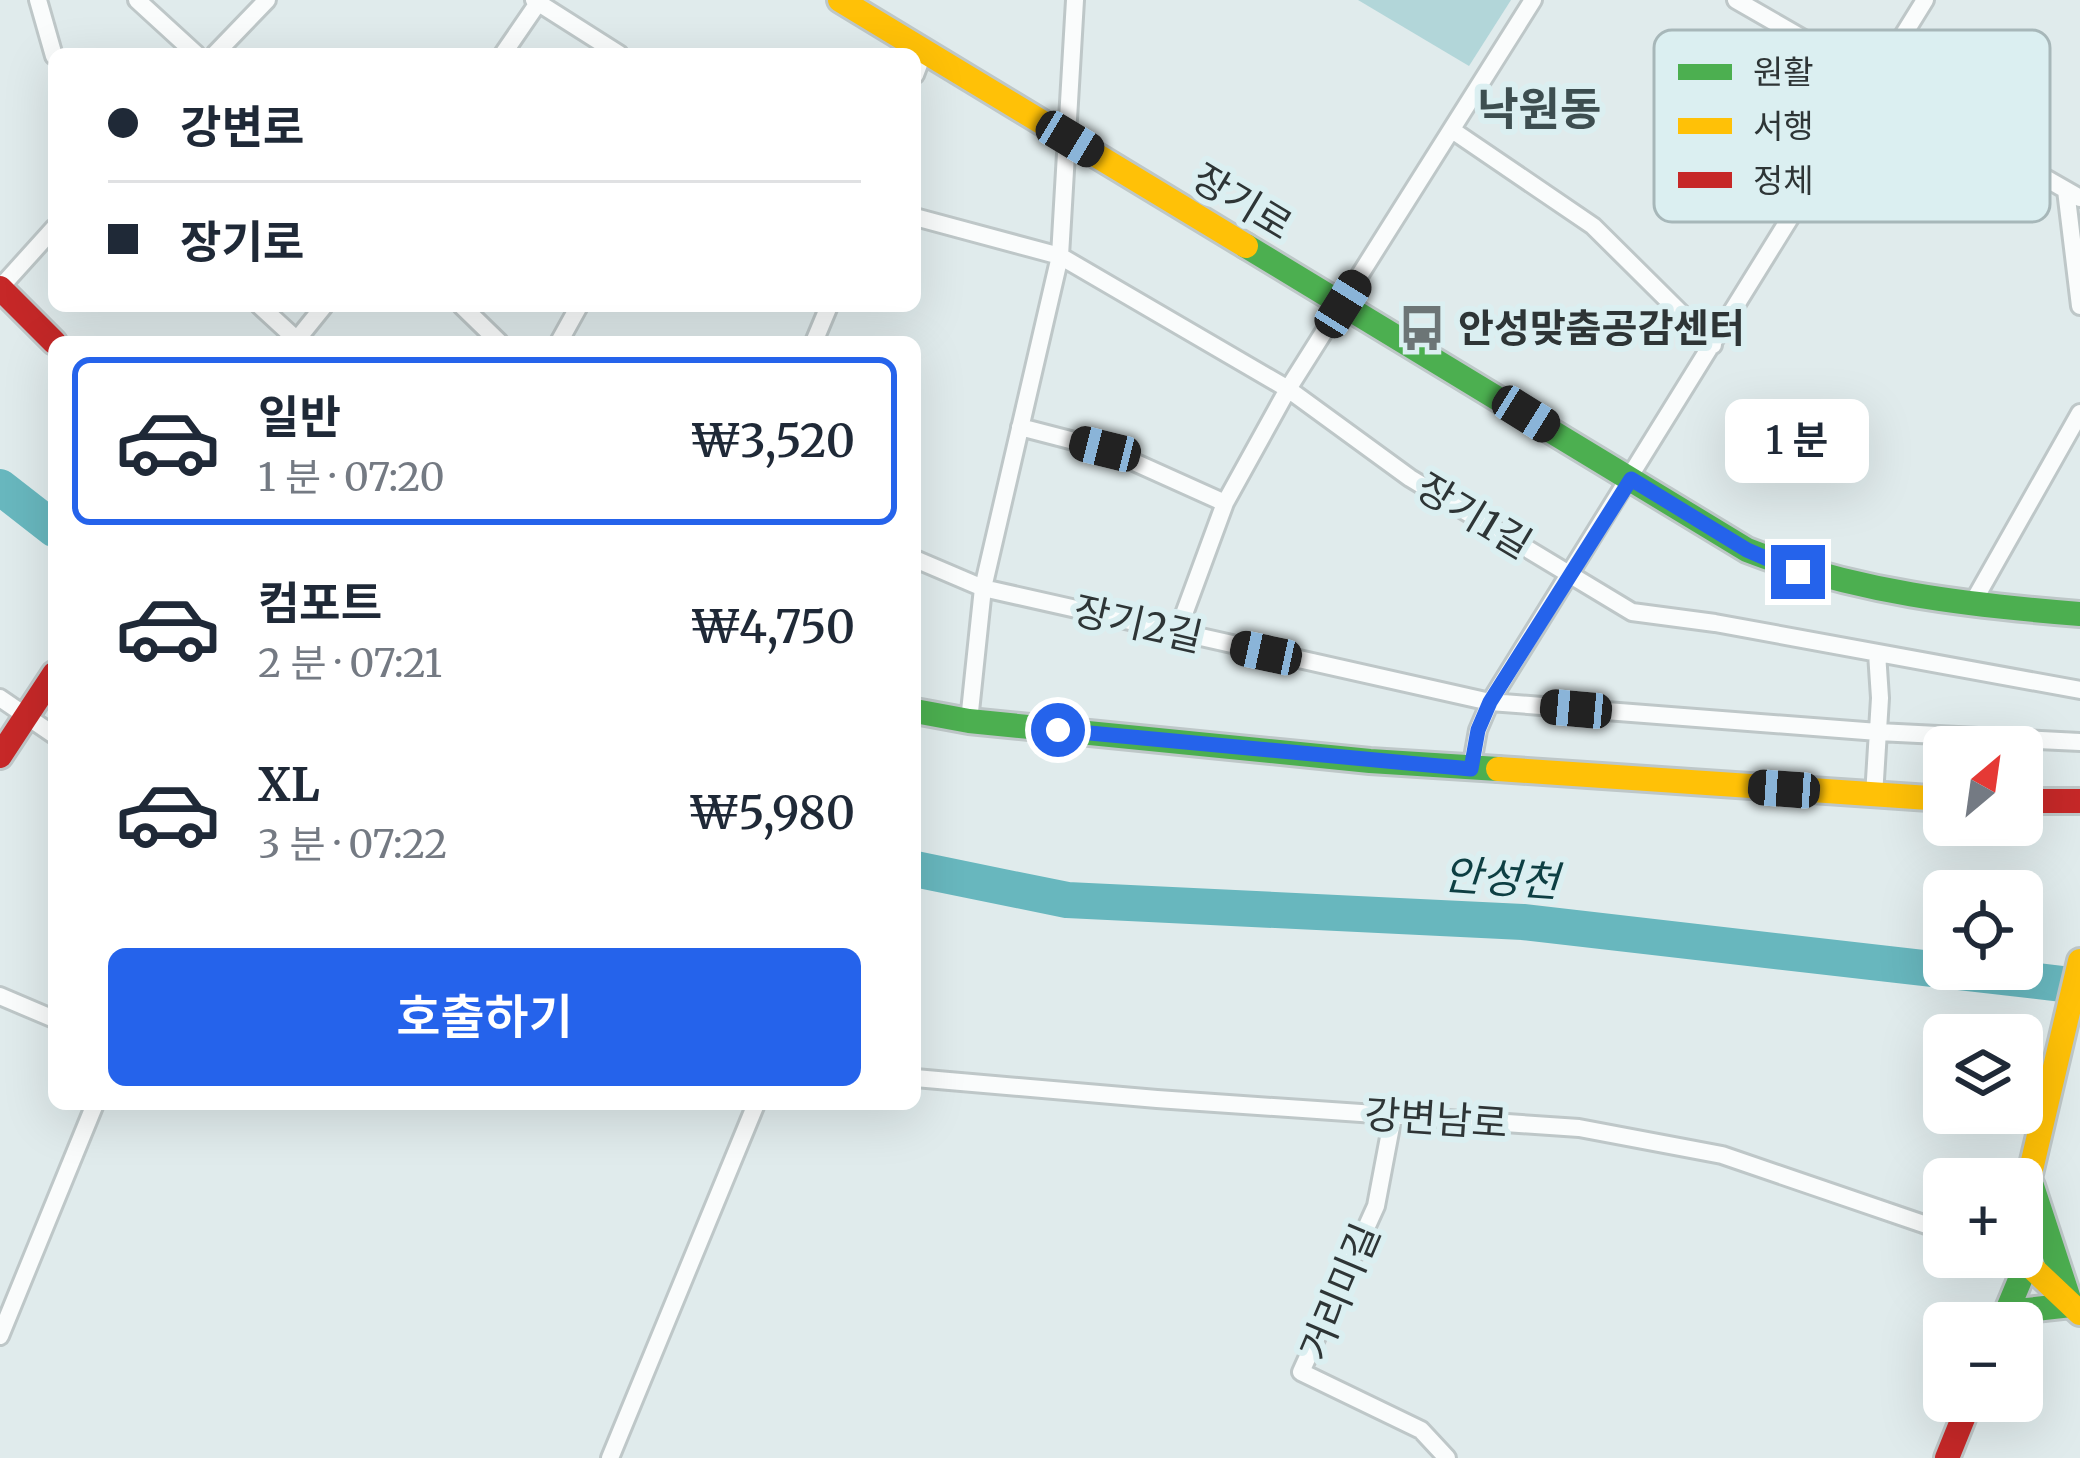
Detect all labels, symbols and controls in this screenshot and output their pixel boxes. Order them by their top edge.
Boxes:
legend [1654,30,2050,222]
text: 원활 [1753,52,1814,93]
district label: 낙원동 [1477,81,1601,137]
text: 강변로 [180,99,304,155]
car [1030,105,1110,173]
text: 서행 [1753,106,1814,147]
street label: 장기로 [1183,153,1301,251]
text: 정체 [1753,160,1814,201]
text: 장기로 [180,214,304,270]
car [1309,264,1377,344]
bus stop icon: 안성맞춤공감센터 [1397,303,1447,353]
place label: 안성맞춤공감센터 [1458,304,1745,353]
car [1486,380,1566,448]
icon: car [114,387,222,495]
text: 일반 [258,389,341,445]
callout: 1 분 [1726,398,1870,482]
text: ₩3,520 [691,413,855,469]
text: 1 분 [1766,416,1828,465]
car [1066,423,1144,475]
text: 1 분 · 07:20 [258,453,445,502]
street label: 장기1길 [1408,463,1540,569]
route end [1771,545,1825,599]
icon: car [114,573,222,681]
text: 컴포트 [258,575,382,631]
street label: 장기2길 [1069,585,1207,663]
text: ₩4,750 [691,599,855,655]
car [1227,628,1305,678]
text: 2 분 · 07:21 [258,639,442,688]
car [1539,688,1613,730]
route start [1031,703,1085,757]
north arrow [1923,726,2043,846]
map controls [1923,726,2043,1422]
text: XL [258,757,320,813]
icon: car [114,759,222,867]
car [1747,769,1821,809]
text: ₩5,980 [689,785,855,841]
text: 3 분 · 07:22 [258,820,448,869]
water label: 안성천 [1441,848,1565,908]
button: locate [1923,870,2043,990]
button: 호출하기 [108,948,861,1086]
button: layers [1923,1014,2043,1134]
street label: 강변남로 [1363,1090,1509,1148]
button: + [1923,1158,2043,1278]
street label: 거리미길 [1289,1216,1391,1368]
button: − [1923,1302,2043,1422]

